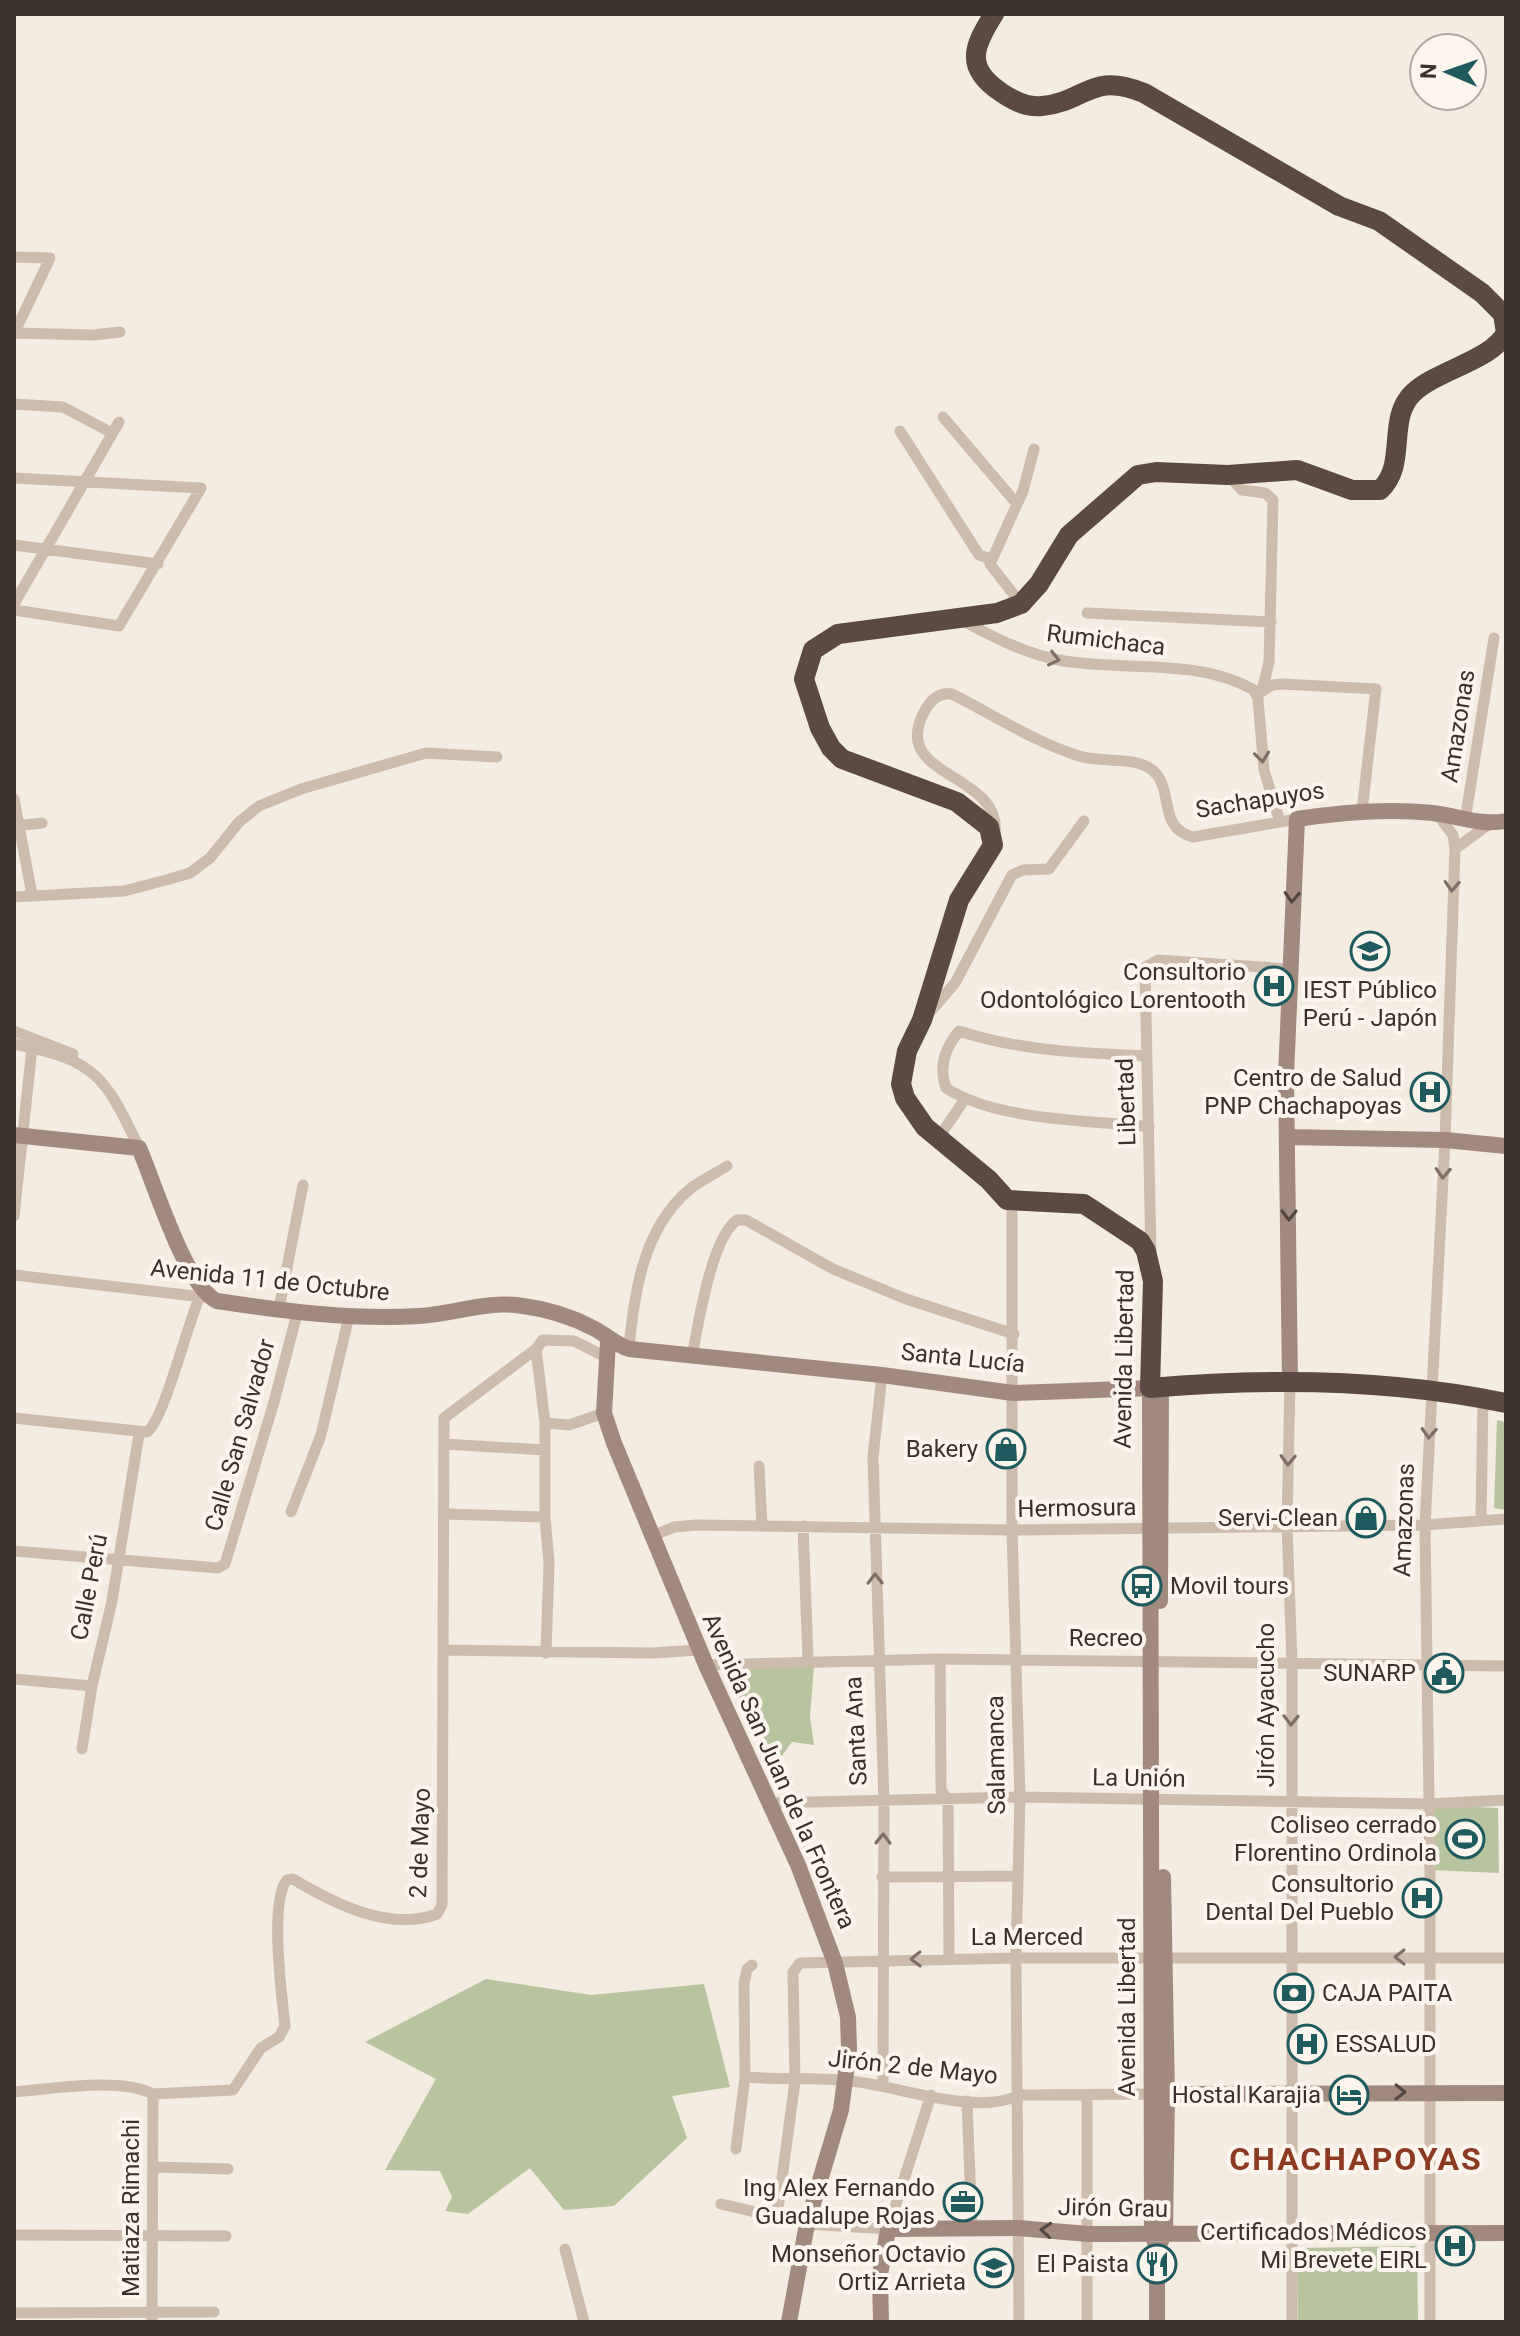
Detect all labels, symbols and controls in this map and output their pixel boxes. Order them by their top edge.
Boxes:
north arrow [1408,32,1488,112]
text: N [1416,63,1441,80]
street label: Rumichaca [1045,619,1167,661]
one-way arrow [1046,649,1060,666]
street label: Amazonas [1435,668,1481,784]
one-way arrow [1254,751,1271,764]
street label: Sachapuyos [1194,776,1326,824]
one-way arrow [1444,880,1461,893]
one-way arrow [1284,891,1301,904]
school or university icon: IEST Público Perú - Japón [1349,930,1391,972]
place label: Consultorio Odontológico Lorentooth [980,958,1246,1014]
hospital icon: Consultorio Odontológico Lorentooth [1253,965,1295,1007]
place label: IEST Público Perú - Japón [1303,976,1437,1032]
street label: Libertad [1110,1057,1142,1147]
place label: Centro de Salud PNP Chachapoyas [1204,1064,1402,1120]
hospital icon: Centro de Salud PNP Chachapoyas [1409,1071,1451,1113]
one-way arrow [1435,1167,1452,1180]
one-way arrow [1280,1209,1298,1222]
street label: Avenida 11 de Octubre [149,1254,391,1306]
street label: Avenida Libertad [1108,1269,1140,1449]
street label: Calle San Salvador [199,1336,281,1534]
street label: Santa Lucía [900,1338,1026,1378]
one-way arrow [1421,1427,1438,1440]
shop icon: Bakery [985,1428,1027,1470]
place label: Bakery [906,1435,979,1463]
one-way arrow [1280,1454,1297,1467]
street label: Amazonas [1388,1463,1420,1577]
street label: Hermosura [1017,1493,1137,1523]
shop icon: Servi-Clean [1345,1497,1387,1539]
place label: Servi-Clean [1218,1504,1338,1532]
street label: Calle Perú [65,1531,113,1643]
bus stop icon: Movil tours [1121,1565,1163,1607]
one-way arrow [867,1572,884,1585]
place label: Movil tours [1170,1572,1289,1600]
street label: Avenida San Juan de la Frontera [697,1609,861,1933]
street label: Jirón Ayacucho [1252,1623,1280,1787]
street label: Recreo [1069,1624,1143,1652]
public building icon: SUNARP [1423,1652,1465,1694]
place label: SUNARP [1323,1659,1416,1687]
street label: Santa Ana [839,1676,873,1786]
street label: Salamanca [981,1695,1011,1815]
one-way arrow [1282,1714,1299,1727]
street label: La Unión [1092,1763,1186,1793]
street label: 2 de Mayo [404,1787,436,1899]
place label: Coliseo cerrado Florentino Ordinola [1234,1811,1437,1867]
sports icon: Coliseo cerrado Florentino Ordinola [1444,1818,1486,1860]
one-way arrow [874,1832,892,1845]
place label: Consultorio Dental Del Pueblo [1205,1870,1394,1926]
hospital icon: Consultorio Dental Del Pueblo [1401,1877,1443,1919]
street label: Avenida Libertad [1113,1917,1141,2097]
street label: La Merced [971,1923,1083,1951]
one-way arrow [1393,1948,1406,1966]
one-way arrow [909,1951,922,1968]
bank icon: CAJA PAITA [1273,1972,1315,2014]
place label: CAJA PAITA [1322,1979,1453,2007]
hospital icon: ESSALUD [1286,2023,1328,2065]
place label: ESSALUD [1335,2030,1436,2058]
street label: Jirón 2 de Mayo [827,2044,999,2090]
hotel icon: Hostal Karajia [1328,2074,1370,2116]
place label: Hostal Karajia [1172,2081,1321,2109]
one-way arrow [1394,2084,1407,2101]
street label: Matiaza Rimachi [117,2119,145,2297]
district label: CHACHAPOYAS [1229,2140,1483,2178]
place label: Ing Alex Fernando Guadalupe Rojas [743,2174,935,2230]
office icon: Ing Alex Fernando Guadalupe Rojas [942,2181,984,2223]
street label: Jirón Grau [1058,2193,1168,2223]
place label: Certificados Médicos Mi Brevete EIRL [1200,2218,1427,2274]
one-way arrow [1039,2222,1052,2239]
hospital icon: Certificados Médicos Mi Brevete EIRL [1434,2225,1476,2267]
place label: Monseñor Octavio Ortiz Arrieta [771,2240,966,2296]
restaurant icon: El Paista [1136,2243,1178,2285]
school or university icon: Monseñor Octavio Ortiz Arrieta [973,2247,1015,2289]
place label: El Paista [1036,2250,1129,2278]

